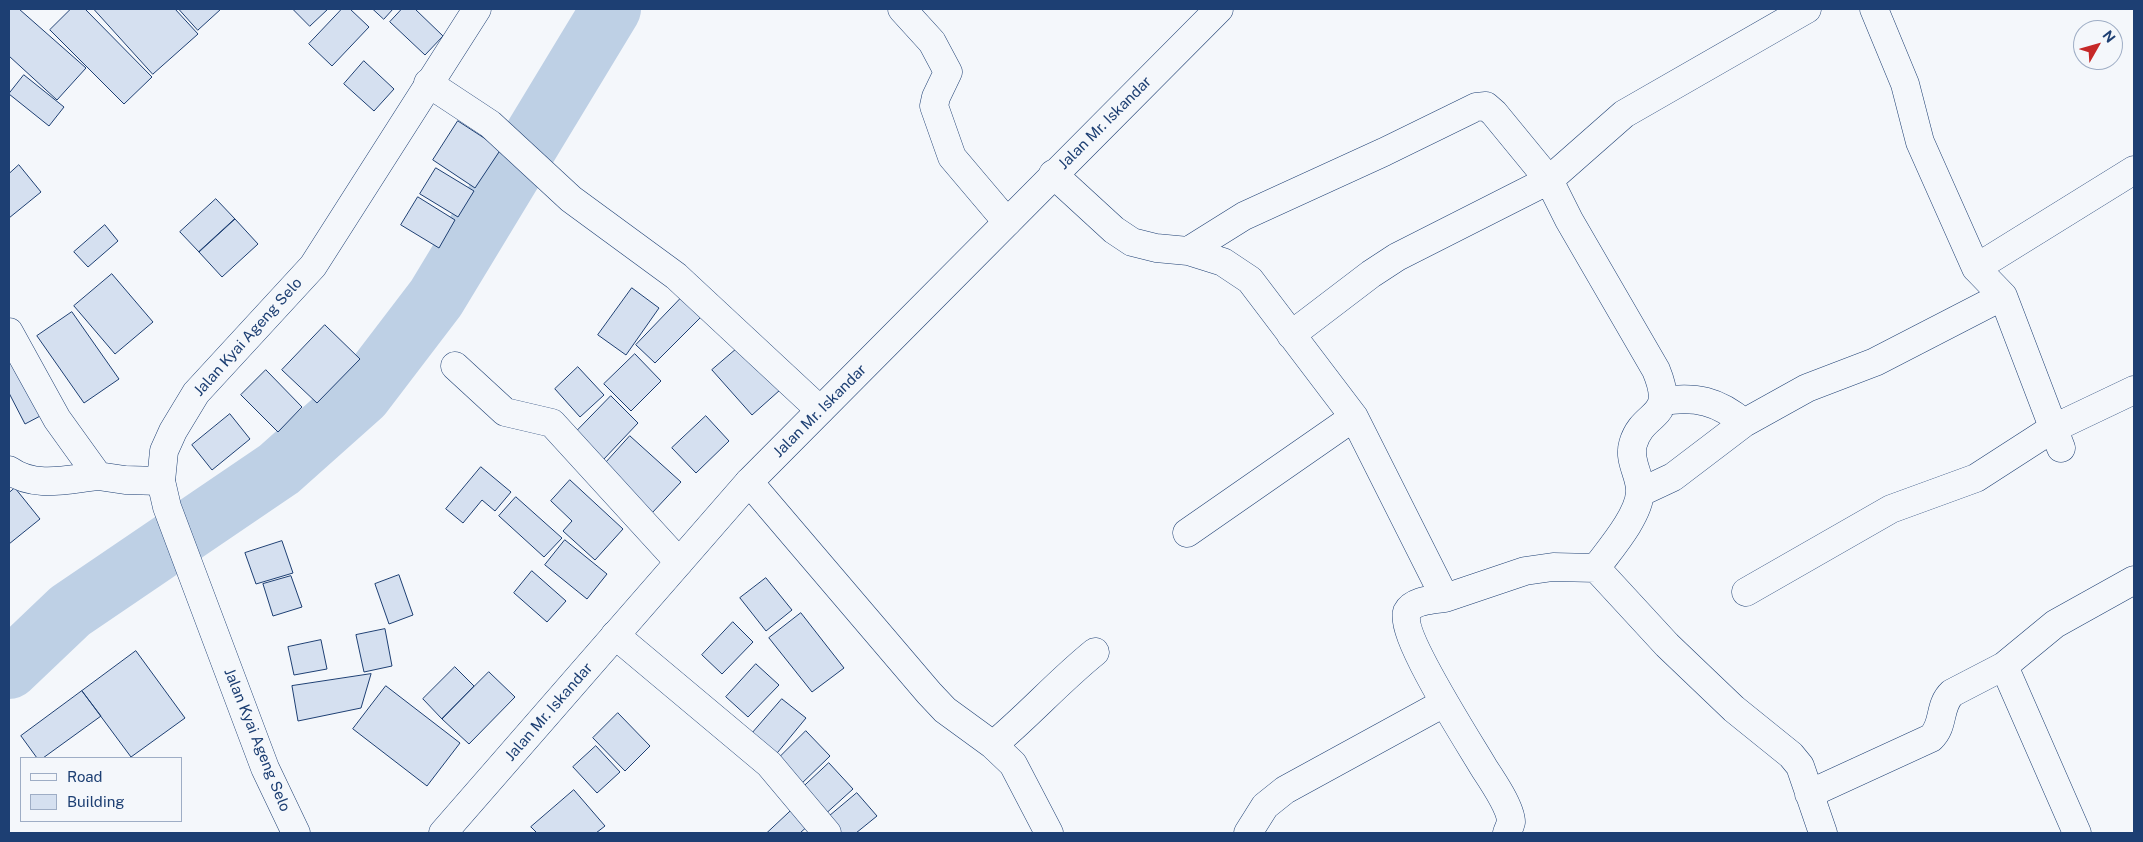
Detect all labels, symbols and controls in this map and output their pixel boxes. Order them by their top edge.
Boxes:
north arrow [2073,20,2123,70]
text: N [2099,27,2119,46]
street label: Jalan Mr. Iskandar [1055,73,1155,173]
street label: Jalan Kyai Ageng Selo [190,274,306,400]
street label: Jalan Mr. Iskandar [770,361,870,461]
street label: Jalan Mr. Iskandar [501,659,597,765]
street label: Jalan Kyai Ageng Selo [220,666,294,814]
legend [20,757,182,822]
text: Road [67,768,103,785]
text: Building [67,793,125,810]

